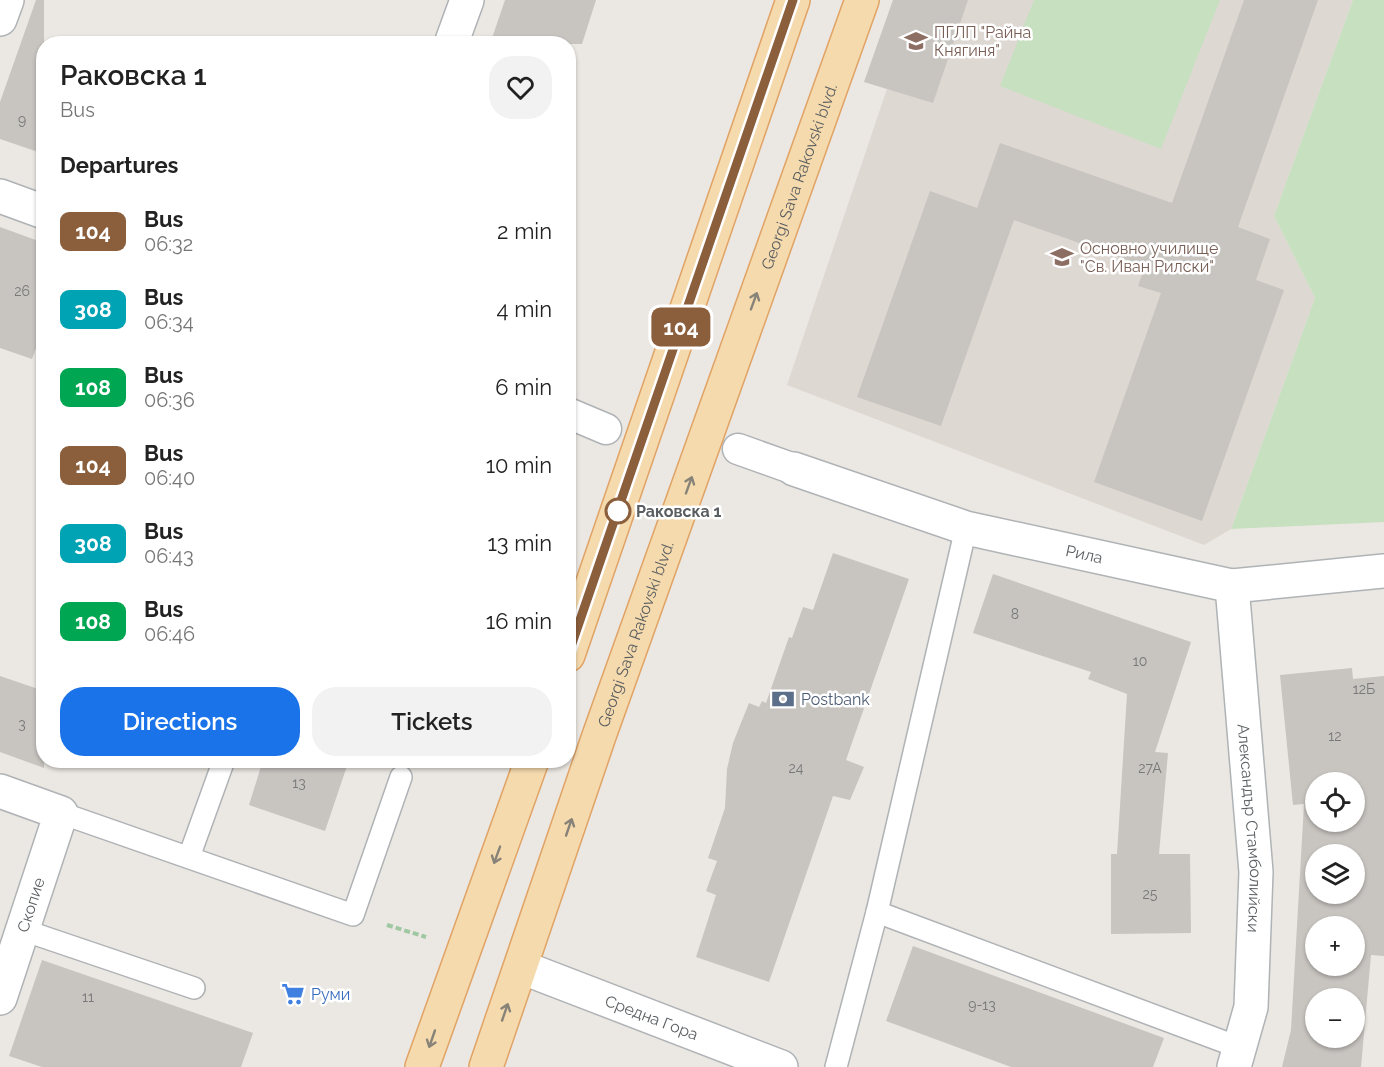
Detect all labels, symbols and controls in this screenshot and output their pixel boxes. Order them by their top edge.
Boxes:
place label: ПГЛП "Райна Княгиня" [934,23,1031,60]
school or university icon: ПГЛП "Райна Княгиня" [903,28,929,54]
button: heart [489,56,552,119]
text: Раковска 1 [60,59,207,92]
street label: Georgi Sava Rakovski blvd. [757,81,841,272]
text: Bus [60,98,95,122]
house number: 9 [18,112,26,128]
text: Departures [60,152,178,178]
text: Bus [144,206,183,232]
text: 2 min [497,218,552,244]
text: 104 [75,219,111,244]
text: 06:32 [144,232,193,256]
place label: Основно училище "Св. Иван Рилски" [1080,239,1218,276]
school or university icon: Основно училище "Св. Иван Рилски" [1049,244,1075,270]
house number: 26 [14,283,30,299]
text: Bus [144,284,183,310]
one-way arrow [750,292,761,311]
text: 4 min [497,296,552,322]
text: 308 [74,297,112,322]
line badge: 104 [646,308,716,346]
text: 06:34 [144,310,194,334]
text: 104 [663,315,699,340]
text: Bus [144,362,183,388]
text: 6 min [495,374,552,400]
text: 108 [75,375,111,400]
text: 06:36 [144,388,195,412]
text: Bus [144,440,183,466]
text: 10 min [486,452,552,478]
text: 104 [75,453,111,478]
text: 06:40 [144,466,195,490]
one-way arrow [684,476,695,495]
marker: Раковска 1 [605,498,631,524]
place label: Раковска 1 [636,502,722,521]
text: Bus [144,518,183,544]
text: 13 min [487,530,552,556]
text: 308 [74,531,112,556]
street label: Georgi Sava Rakovski blvd. [593,538,677,730]
street label: Рила [1064,541,1105,567]
text: 06:43 [144,544,194,568]
text: Bus [144,596,183,622]
house number: 8 [1011,606,1019,622]
text: 16 min [486,608,552,634]
text: 108 [75,609,111,634]
text: 06:46 [144,622,195,646]
house number: 10 [1133,653,1147,669]
house number: 12Б [1353,681,1375,697]
bank icon: Postbank [770,686,796,712]
button: Directions [60,687,300,756]
button: Tickets [312,687,552,756]
place label: Postbank [801,690,870,709]
house number: 3 [18,716,26,732]
street label: Александър Стамболийски [1234,723,1266,933]
house number: 12 [1328,728,1342,744]
house number: 24 [789,760,804,776]
house number: 27А [1138,760,1162,776]
map controls [1305,772,1365,1048]
button: locate [1305,772,1365,832]
house number: 13 [292,775,306,791]
one-way arrow [564,818,575,837]
button: layers [1305,844,1365,904]
one-way arrow [491,845,502,864]
street label: Скопие [13,875,49,935]
house number: 25 [1143,886,1158,902]
button: + [1305,916,1365,976]
supermarket icon: Руми [280,981,306,1007]
place label: Руми [311,985,350,1004]
button: − [1305,988,1365,1048]
house number: 11 [82,989,94,1005]
street label: Средна Гора [602,991,701,1044]
house number: 9-13 [968,997,996,1013]
one-way arrow [501,1003,512,1022]
one-way arrow [425,1029,436,1047]

